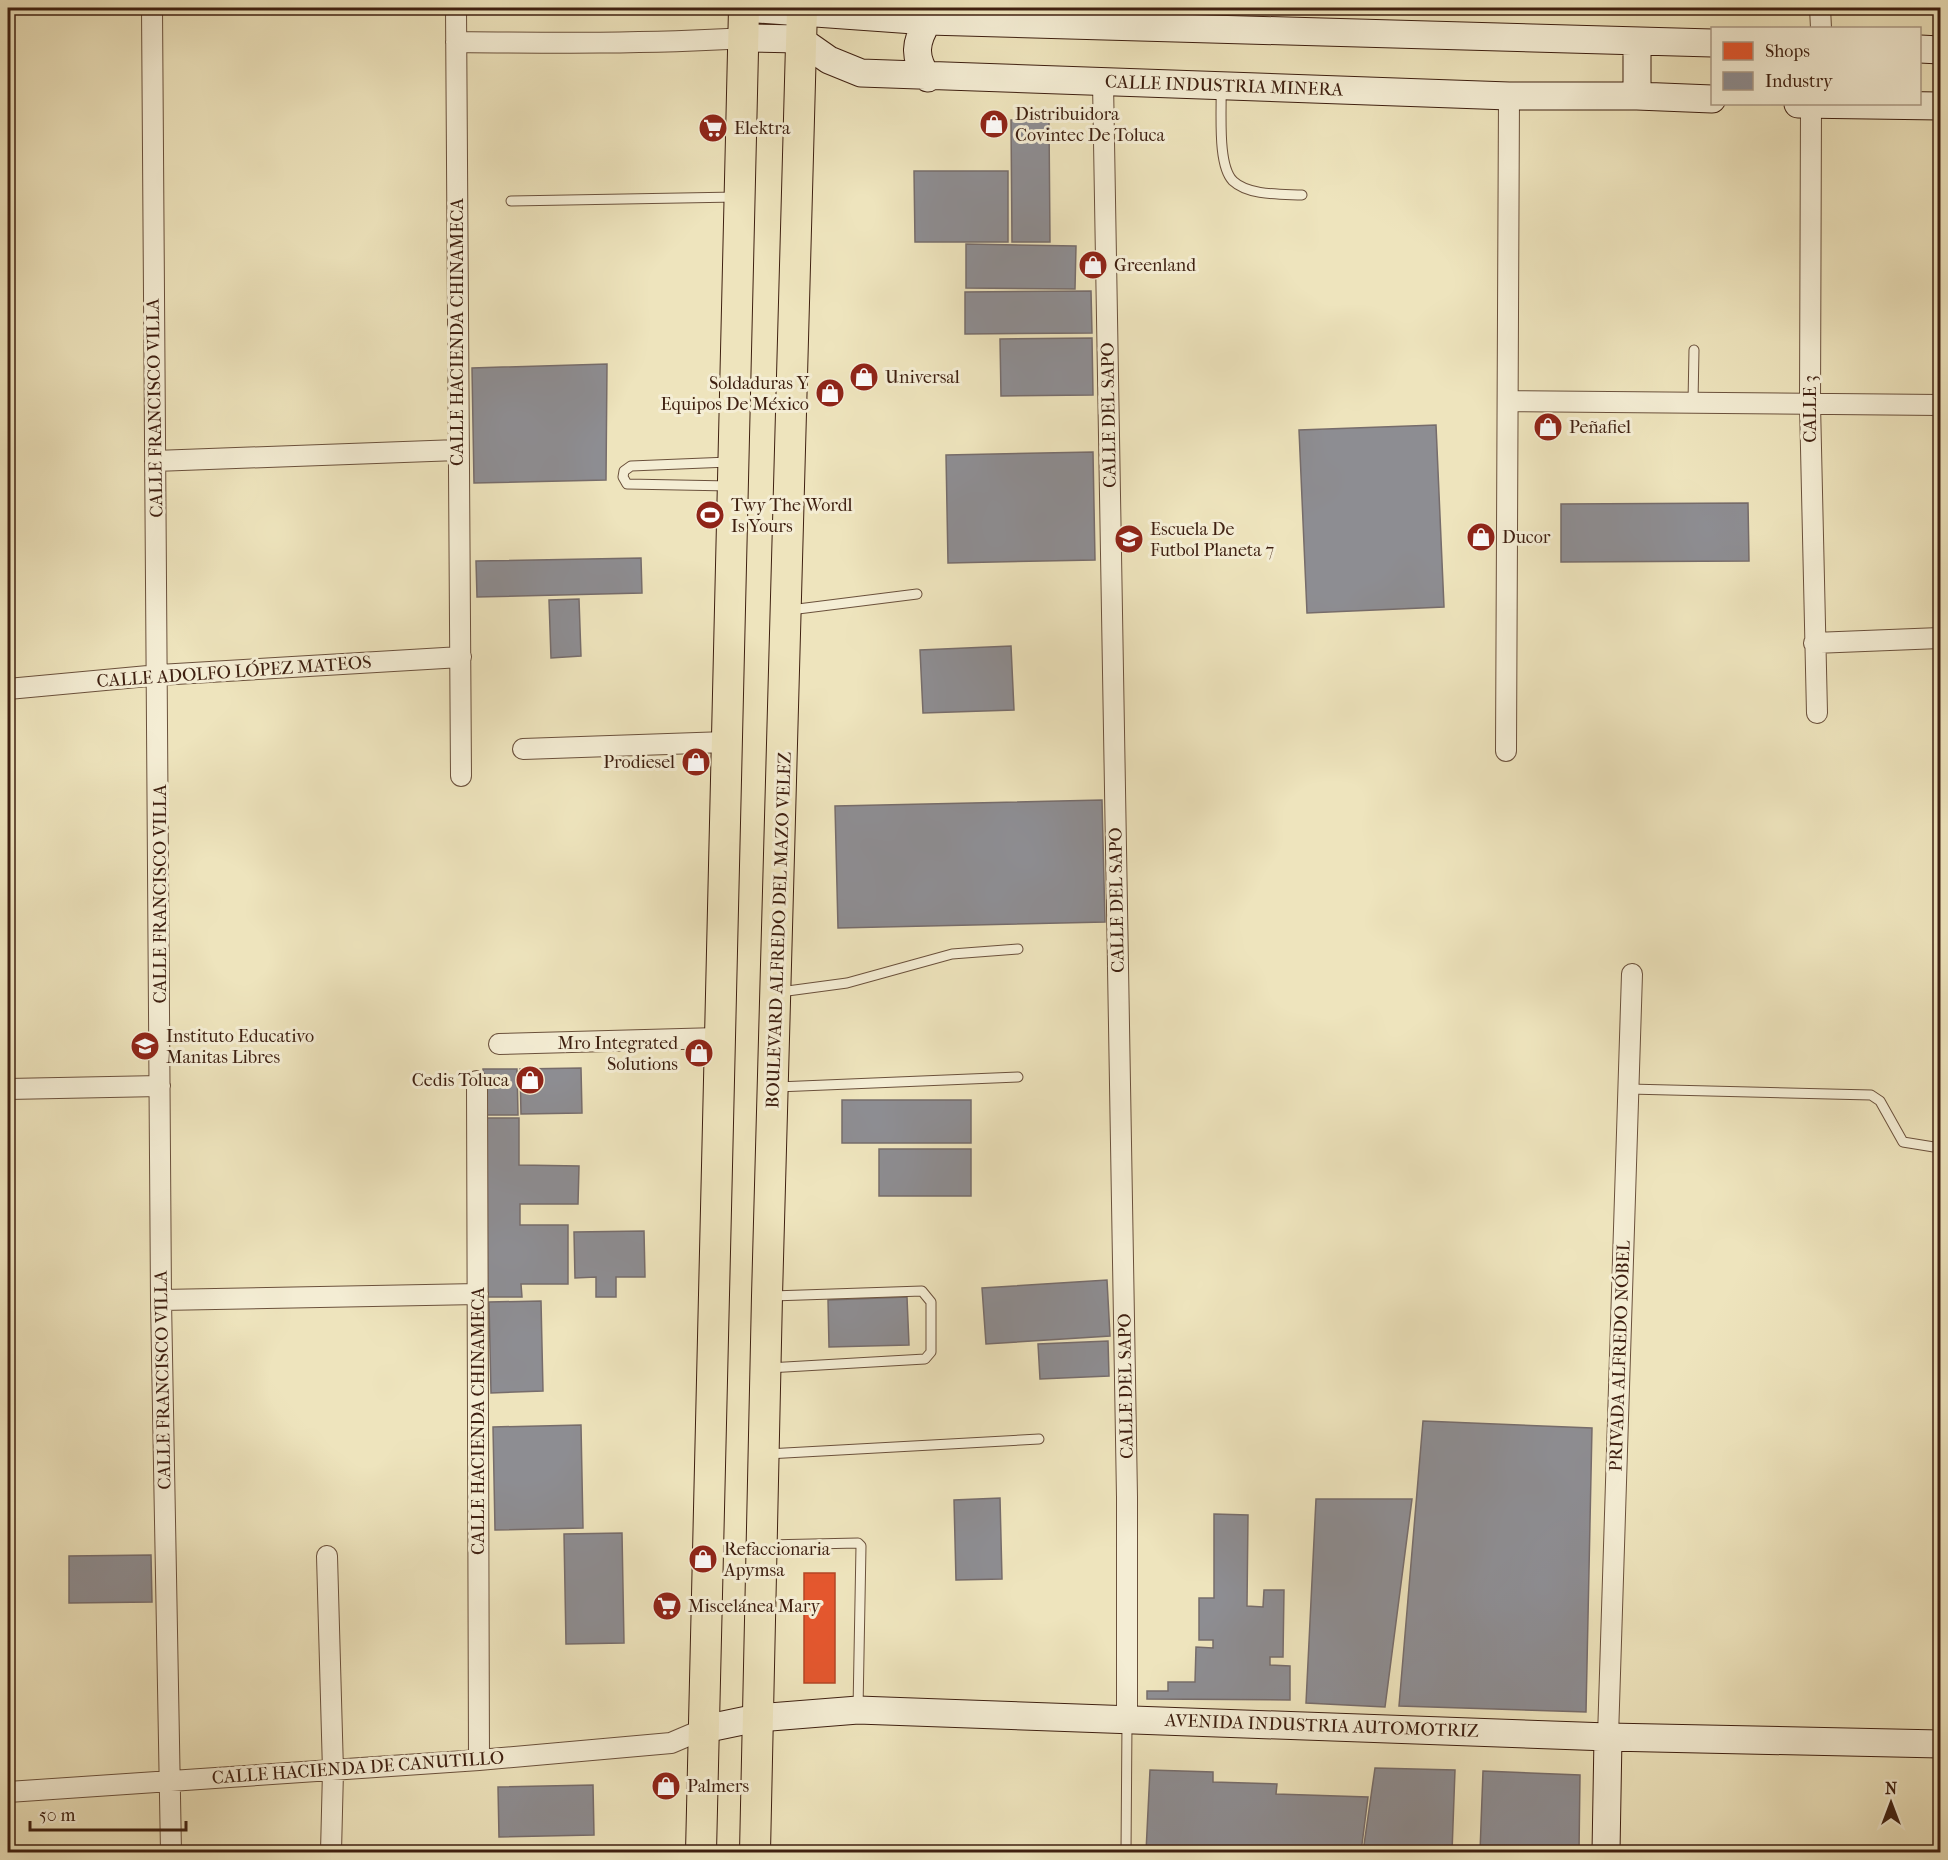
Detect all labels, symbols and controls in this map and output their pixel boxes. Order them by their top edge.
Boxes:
legend [1711,27,1921,105]
text: Shops [1765,41,1810,62]
street label: CALLE INDUSTRIA MINERA [1105,71,1344,101]
text: Industry [1765,71,1834,92]
place label: Distribuidora Covintec De Toluca [1015,104,1166,146]
shop icon: Distribuidora Covintec De Toluca [978,108,1010,140]
supermarket icon: Elektra [697,112,729,144]
place label: Elektra [734,118,791,139]
street label: CALLE HACIENDA CHINAMECA [447,198,468,466]
shop icon: Greenland [1077,249,1109,281]
place label: Greenland [1114,255,1196,276]
street label: CALLE FRANCISCO VILLA [143,298,167,518]
street label: CALLE DEL SAPO [1097,342,1121,488]
shop icon: Universal [848,361,880,393]
place label: Universal [885,367,960,388]
place label: Soldaduras Y Equipos De México [661,373,810,415]
street label: CALLE 3 [1800,375,1821,443]
shop icon: Soldaduras Y Equipos De México [814,377,846,409]
shop icon: Peñafiel [1532,411,1564,443]
place label: Peñafiel [1569,417,1631,438]
place label: Twy The Wordl Is Yours [731,495,853,537]
sports icon: Twy The Wordl Is Yours [694,499,726,531]
place label: Escuela De Futbol Planeta 7 [1150,519,1274,561]
shop icon: Ducor [1465,521,1497,553]
school or university icon: Escuela De Futbol Planeta 7 [1113,523,1145,555]
place label: Ducor [1502,527,1551,548]
street label: CALLE ADOLFO LÓPEZ MATEOS [96,650,372,692]
shop icon: Prodiesel [680,746,712,778]
street label: BOULEVARD ALFREDO DEL MAZO VELEZ [762,751,796,1109]
place label: Prodiesel [603,752,675,773]
street label: CALLE FRANCISCO VILLA [150,784,171,1004]
street label: CALLE DEL SAPO [1105,827,1129,973]
place label: Instituto Educativo Manitas Libres [166,1026,314,1068]
school or university icon: Instituto Educativo Manitas Libres [129,1030,161,1062]
place label: Mro Integrated Solutions [557,1033,678,1075]
shop icon: Mro Integrated Solutions [683,1037,715,1069]
shop icon: Cedis Toluca [514,1064,546,1096]
place label: Cedis Toluca [412,1070,510,1091]
street label: PRIVADA ALFREDO NÓBEL [1603,1240,1635,1472]
street label: CALLE FRANCISCO VILLA [151,1270,175,1490]
street label: CALLE HACIENDA CHINAMECA [468,1287,489,1555]
street label: CALLE DEL SAPO [1114,1313,1138,1459]
place label: Refaccionaria Apymsa [723,1539,831,1581]
shop icon: Refaccionaria Apymsa [687,1543,719,1575]
supermarket icon: Miscelánea Mary [651,1590,683,1622]
place label: Miscelánea Mary [688,1596,821,1617]
street label: AVENIDA INDUSTRIA AUTOMOTRIZ [1164,1710,1479,1742]
street label: CALLE HACIENDA DE CANUTILLO [211,1747,505,1789]
shop icon: Palmers [650,1770,682,1802]
north arrow [1861,1773,1921,1833]
place label: Palmers [687,1776,749,1797]
text: N [1885,1779,1898,1798]
scale bar [30,1794,186,1832]
text: 50 m [39,1805,76,1826]

